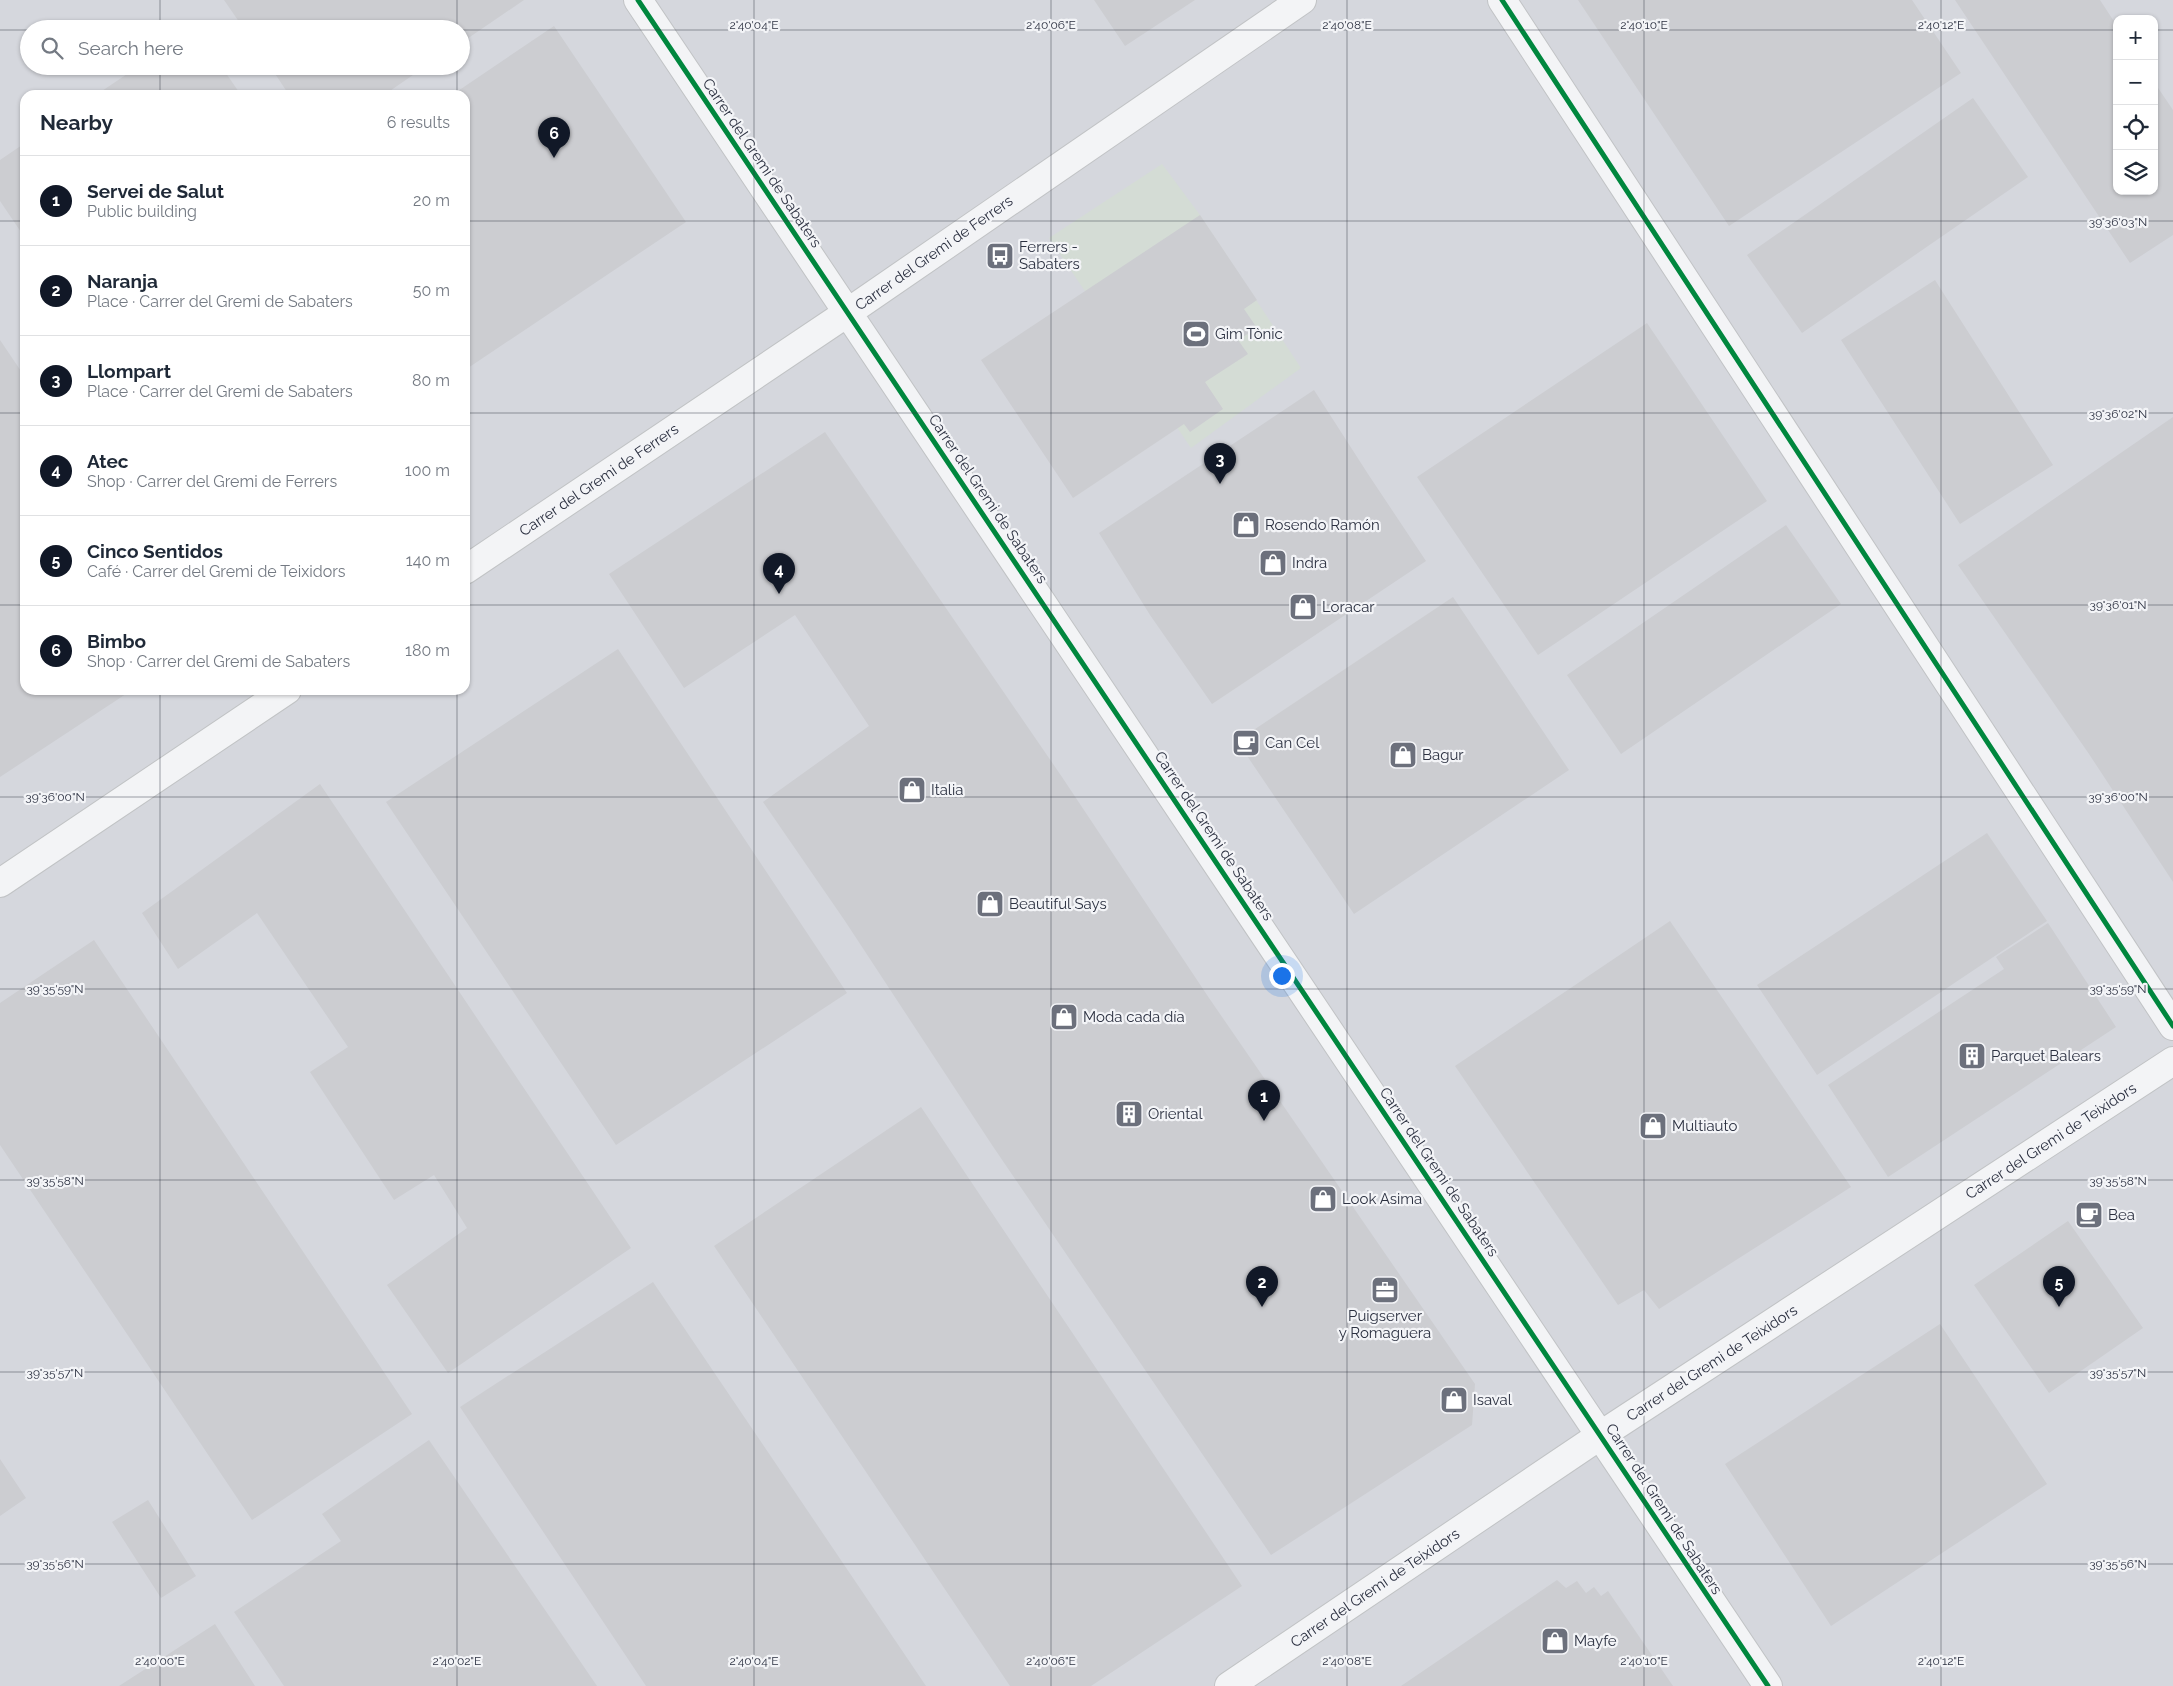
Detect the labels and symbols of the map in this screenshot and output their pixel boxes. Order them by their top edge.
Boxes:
text: 2°40'04"E [729,18,779,32]
text: 2°40'06"E [1026,18,1076,32]
text: 2°40'08"E [1322,18,1372,32]
text: 2°40'10"E [1620,18,1668,32]
text: 2°40'12"E [1918,18,1964,32]
street label: Carrer del Gremi de Sabaters [699,75,825,251]
pin: 6 [538,117,570,158]
street label: Carrer del Gremi de Ferrers [852,192,1016,314]
text: 39°36'03"N [2089,215,2147,229]
place label: Ferrers - Sabaters [1019,238,1080,273]
bus stop icon: Ferrers - Sabaters [985,241,1015,271]
sports icon: Gim Tònic [1181,319,1211,349]
place label: Gim Tònic [1215,325,1283,343]
text: 39°36'02"N [2089,407,2147,421]
street label: Carrer del Gremi de Sabaters [925,411,1051,587]
street label: Carrer del Gremi de Ferrers [516,420,682,540]
pin: 3 [1204,443,1236,484]
shop icon: Rosendo Ramón [1231,510,1261,540]
place label: Rosendo Ramón [1265,516,1380,534]
shop icon: Indra [1258,548,1288,578]
pin: 4 [763,553,795,594]
place label: Indra [1292,554,1327,572]
shop icon: Loracar [1288,592,1318,622]
place label: Loracar [1322,598,1375,616]
text: 39°36'01"N [2090,598,2146,612]
cafe icon: Can Cel [1231,728,1261,758]
place label: Can Cel [1265,734,1320,752]
shop icon: Bagur [1388,740,1418,770]
place label: Bagur [1422,746,1464,764]
street label: Carrer del Gremi de Sabaters [1151,748,1277,924]
shop icon: Italia [897,775,927,805]
place label: Italia [931,781,963,799]
text: 39°36'00"N [25,790,85,804]
text: 39°36'00"N [2088,790,2148,804]
shop icon: Beautiful Says [975,889,1005,919]
place label: Beautiful Says [1009,895,1107,913]
your location [1269,963,1295,989]
text: 39°35'59"N [26,982,84,996]
text: 39°35'59"N [2089,982,2147,996]
shop icon: Moda cada día [1049,1002,1079,1032]
place label: Moda cada día [1083,1008,1185,1026]
building icon: Parquet Balears [1957,1041,1987,1071]
place label: Parquet Balears [1991,1047,2101,1065]
street label: Carrer del Gremi de Teixidors [1962,1079,2140,1203]
pin: 1 [1248,1080,1280,1121]
street label: Carrer del Gremi de Sabaters [1376,1084,1502,1260]
building icon: Oriental [1114,1099,1144,1129]
place label: Oriental [1148,1105,1203,1123]
shop icon: Multiauto [1638,1111,1668,1141]
place label: Multiauto [1672,1117,1737,1135]
text: 39°35'58"N [26,1174,84,1188]
text: 39°35'58"N [2089,1174,2147,1188]
shop icon: Look Asima [1308,1184,1338,1214]
place label: Look Asima [1342,1190,1422,1208]
cafe icon: Bea [2074,1200,2104,1230]
place label: Bea [2108,1206,2135,1224]
pin: 2 [1246,1266,1278,1307]
pin: 5 [2043,1266,2075,1307]
office icon: Puigserver y Romaguera [1370,1275,1400,1305]
street label: Carrer del Gremi de Teixidors [1623,1301,1801,1425]
place label: Puigserver y Romaguera [1339,1307,1431,1342]
text: 39°35'57"N [27,1366,83,1380]
text: 39°35'57"N [2090,1366,2146,1380]
shop icon: Isaval [1439,1385,1469,1415]
place label: Isaval [1473,1391,1513,1409]
street label: Carrer del Gremi de Sabaters [1602,1420,1726,1598]
street label: Carrer del Gremi de Teixidors [1287,1525,1463,1651]
text: 39°35'56"N [26,1557,84,1571]
text: 39°35'56"N [2089,1557,2147,1571]
shop icon: Mayfe [1540,1626,1570,1656]
place label: Mayfe [1574,1632,1617,1650]
text: 2°40'00"E [135,1654,185,1668]
text: 2°40'02"E [433,1654,481,1668]
text: 2°40'04"E [729,1654,779,1668]
text: 2°40'06"E [1026,1654,1076,1668]
text: 2°40'08"E [1322,1654,1372,1668]
text: 2°40'10"E [1620,1654,1668,1668]
text: 2°40'12"E [1918,1654,1964,1668]

